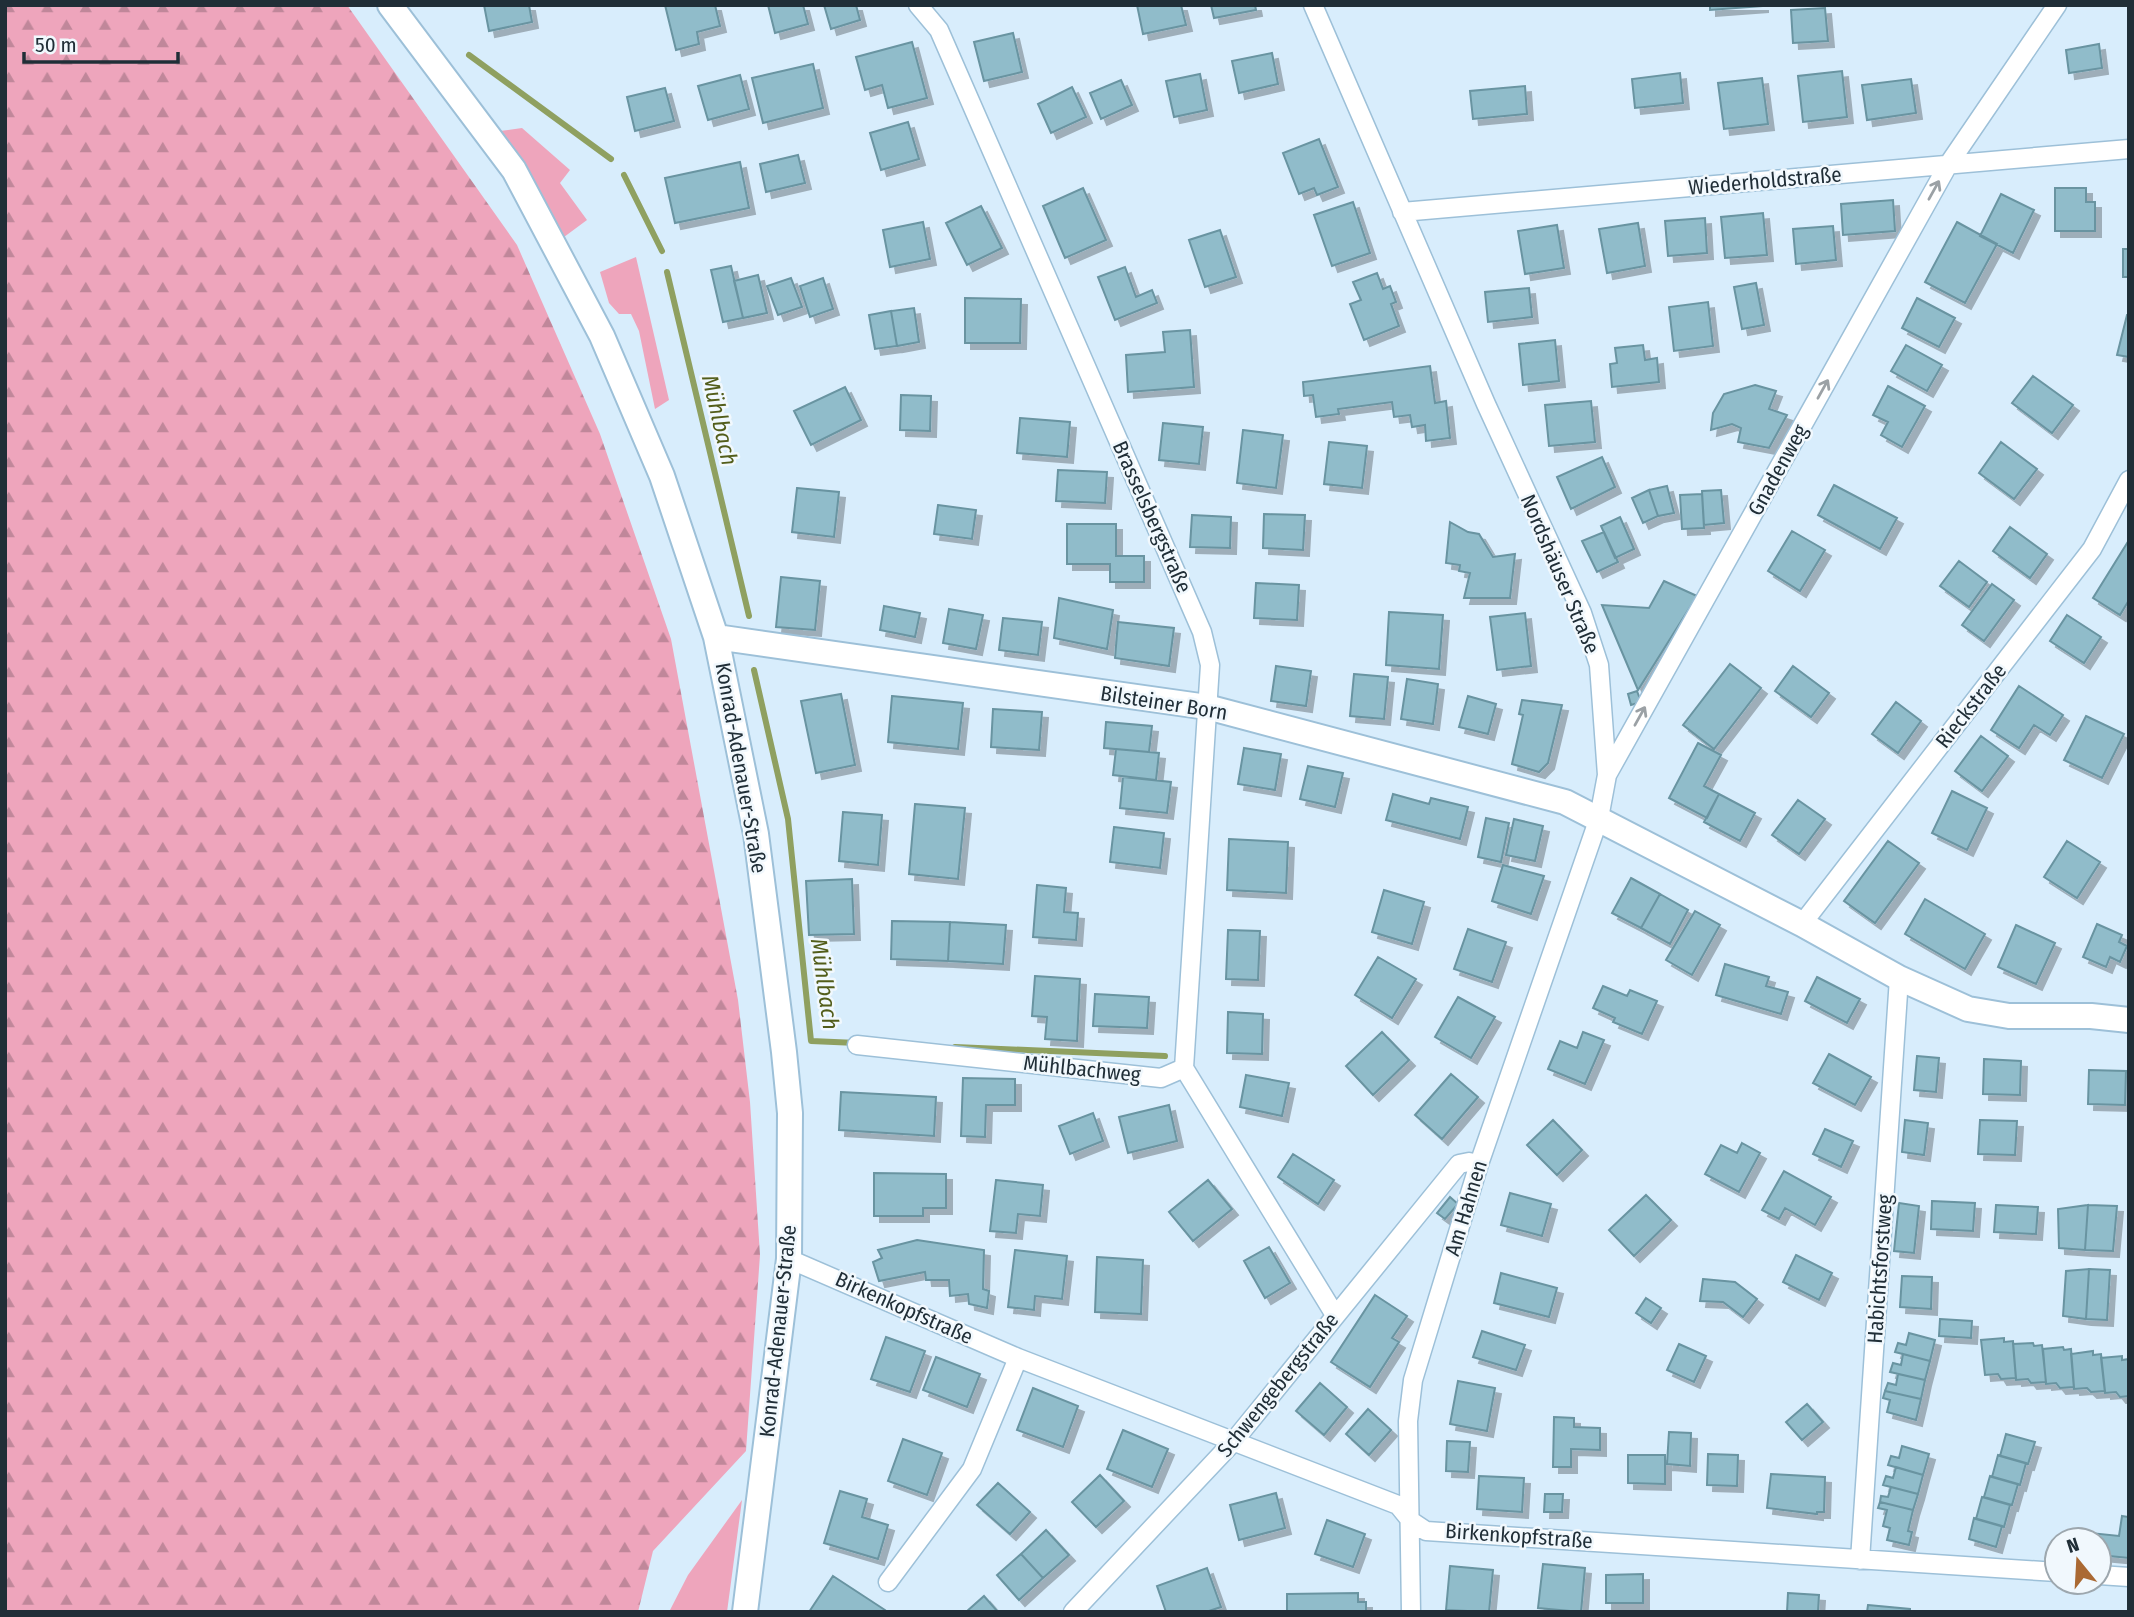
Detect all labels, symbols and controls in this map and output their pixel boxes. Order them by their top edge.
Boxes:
scale bar [24,21,178,65]
text: 50 m [35,32,77,58]
street label: Wiederholdstraße [1687,161,1843,201]
one-way arrow [1927,181,1941,201]
water label: Mühlbach [696,372,744,468]
one-way arrow [1817,379,1830,400]
street label: Gnadenweg [1742,420,1814,520]
street label: Brasselsbergstraße [1107,437,1197,597]
street label: Nordshäuser Straße [1515,490,1605,658]
street label: Rieckstraße [1930,659,2012,753]
street label: Konrad-Adenauer-Straße [710,661,772,875]
street label: Bilsteiner Born [1099,680,1229,726]
one-way arrow [1633,706,1647,726]
water label: Mühlbach [805,936,845,1032]
street label: Mühlbachweg [1022,1050,1142,1088]
street label: Am Hahnen [1439,1157,1493,1259]
street label: Habichtsforstweg [1862,1193,1898,1344]
street label: Konrad-Adenauer-Straße [754,1223,802,1439]
street label: Birkenkopfstraße [831,1266,977,1350]
street label: Schwengebergstraße [1212,1308,1344,1462]
street label: Birkenkopfstraße [1444,1518,1594,1554]
north arrow [2043,1526,2113,1596]
text: N [2064,1533,2082,1558]

